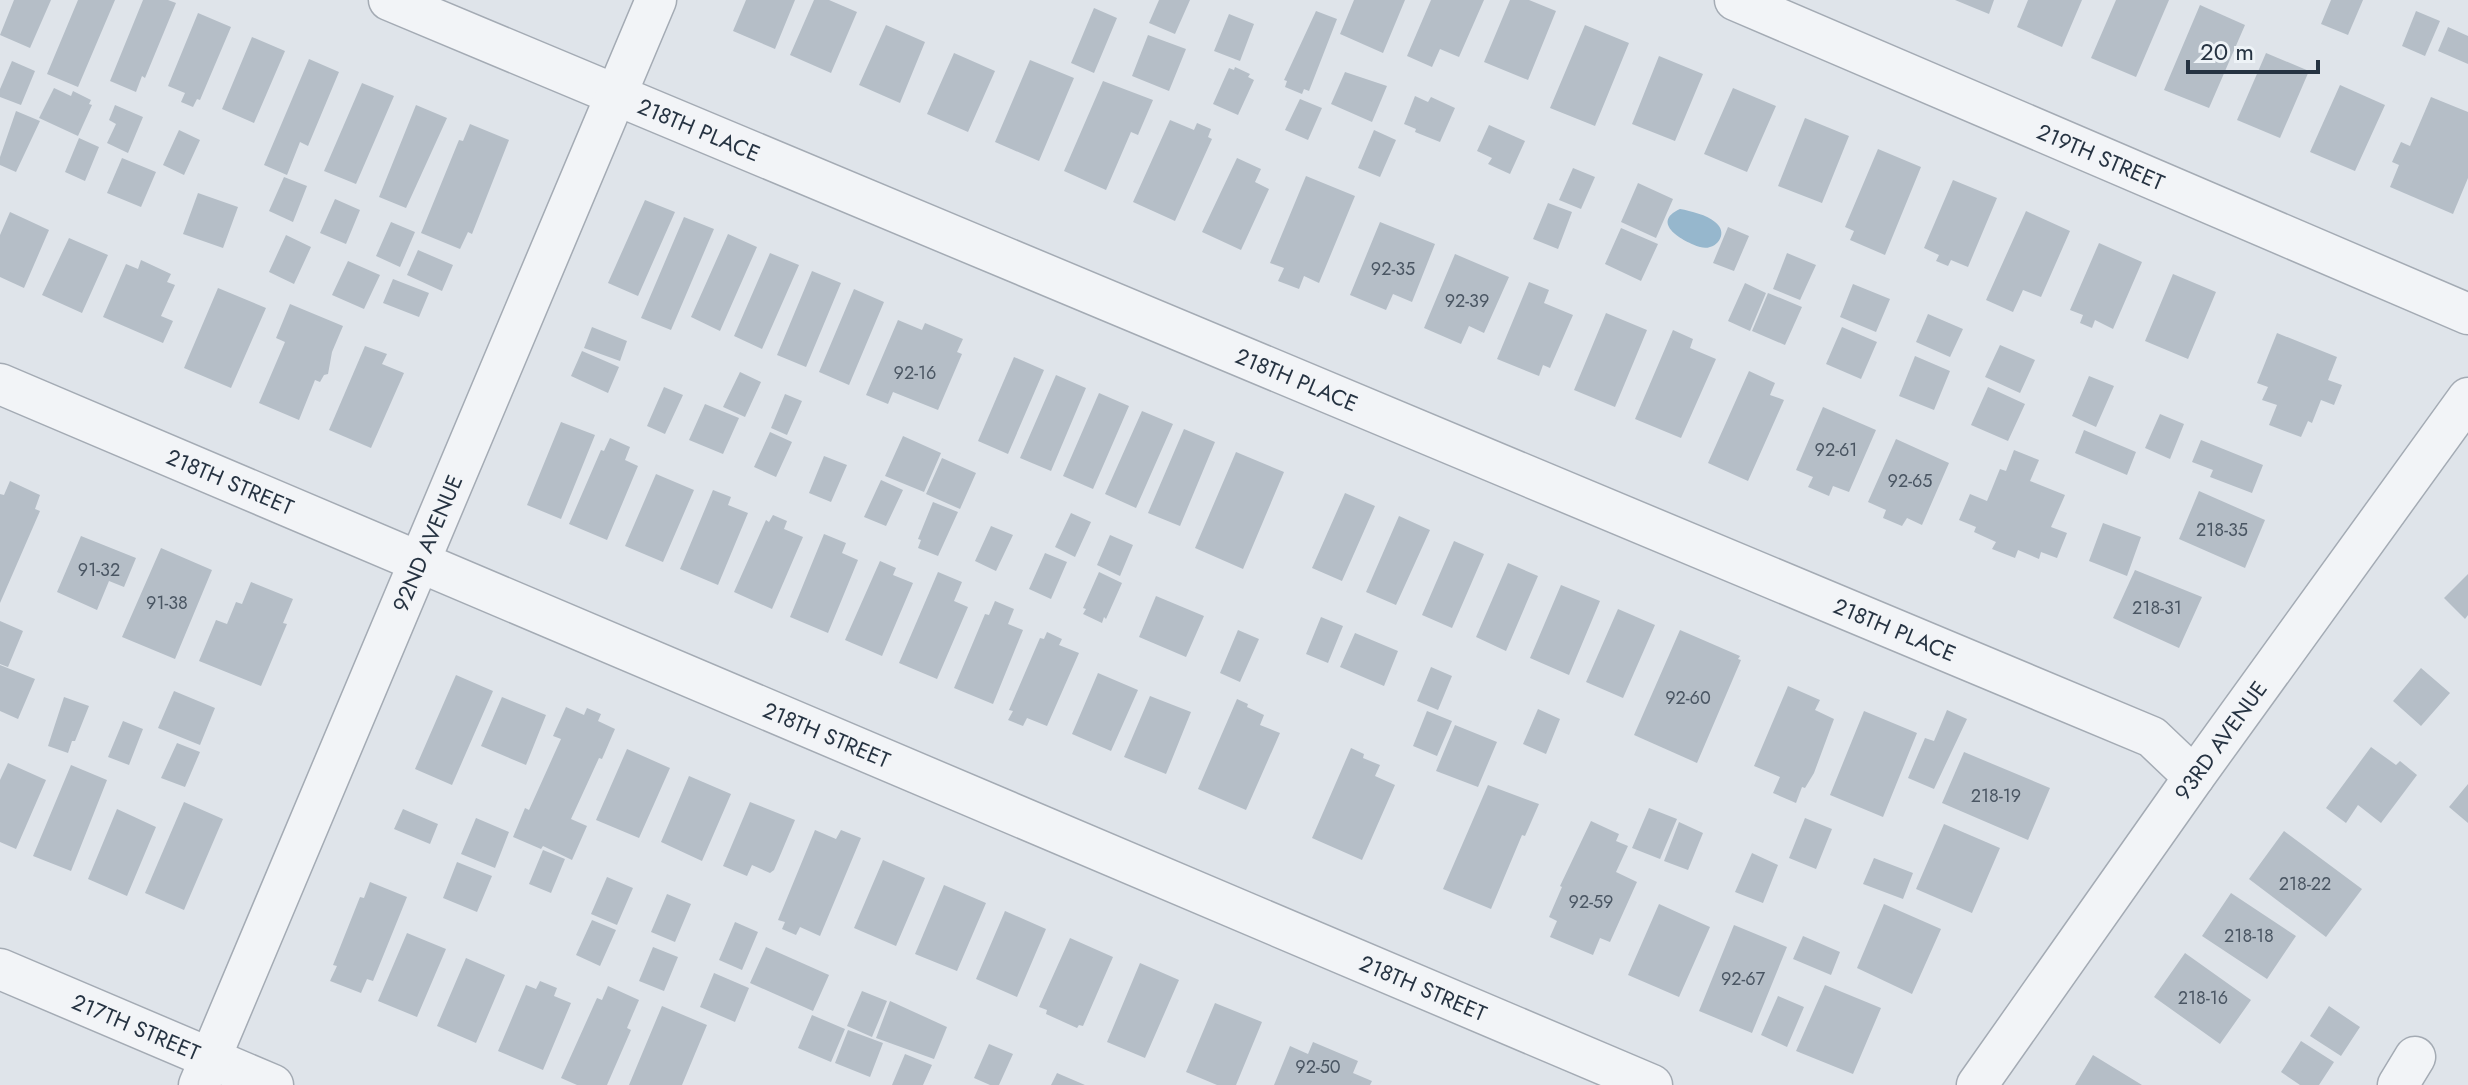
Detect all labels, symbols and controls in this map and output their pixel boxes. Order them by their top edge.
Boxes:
scale bar [2188,24,2318,74]
text: 20 m [2200,34,2254,69]
street label: 218TH PLACE [633,90,765,169]
street label: 219TH STREET [2032,115,2170,199]
house number: 92-35 [1371,256,1415,282]
house number: 92-39 [1445,288,1489,314]
street label: 218TH PLACE [1231,340,1363,419]
house number: 92-16 [894,360,936,386]
house number: 92-61 [1815,437,1857,463]
street label: 218TH STREET [162,440,299,523]
house number: 92-65 [1888,468,1932,494]
street label: 92ND AVENUE [384,470,470,616]
house number: 218-35 [2196,517,2248,543]
house number: 91-32 [78,557,120,583]
house number: 91-38 [146,590,188,616]
street label: 218TH PLACE [1829,590,1961,669]
house number: 218-31 [2132,595,2182,621]
street label: 93RD AVENUE [2167,674,2275,807]
house number: 92-60 [1665,685,1711,711]
street label: 218TH STREET [758,694,896,776]
house number: 218-19 [1971,783,2021,809]
house number: 218-22 [2279,871,2331,897]
house number: 92-59 [1569,889,1613,915]
house number: 218-18 [2224,923,2274,949]
street label: 218TH STREET [1355,947,1492,1029]
house number: 92-67 [1721,966,1766,992]
street label: 217TH STREET [67,985,206,1069]
house number: 218-16 [2178,985,2228,1011]
house number: 92-50 [1295,1054,1341,1080]

